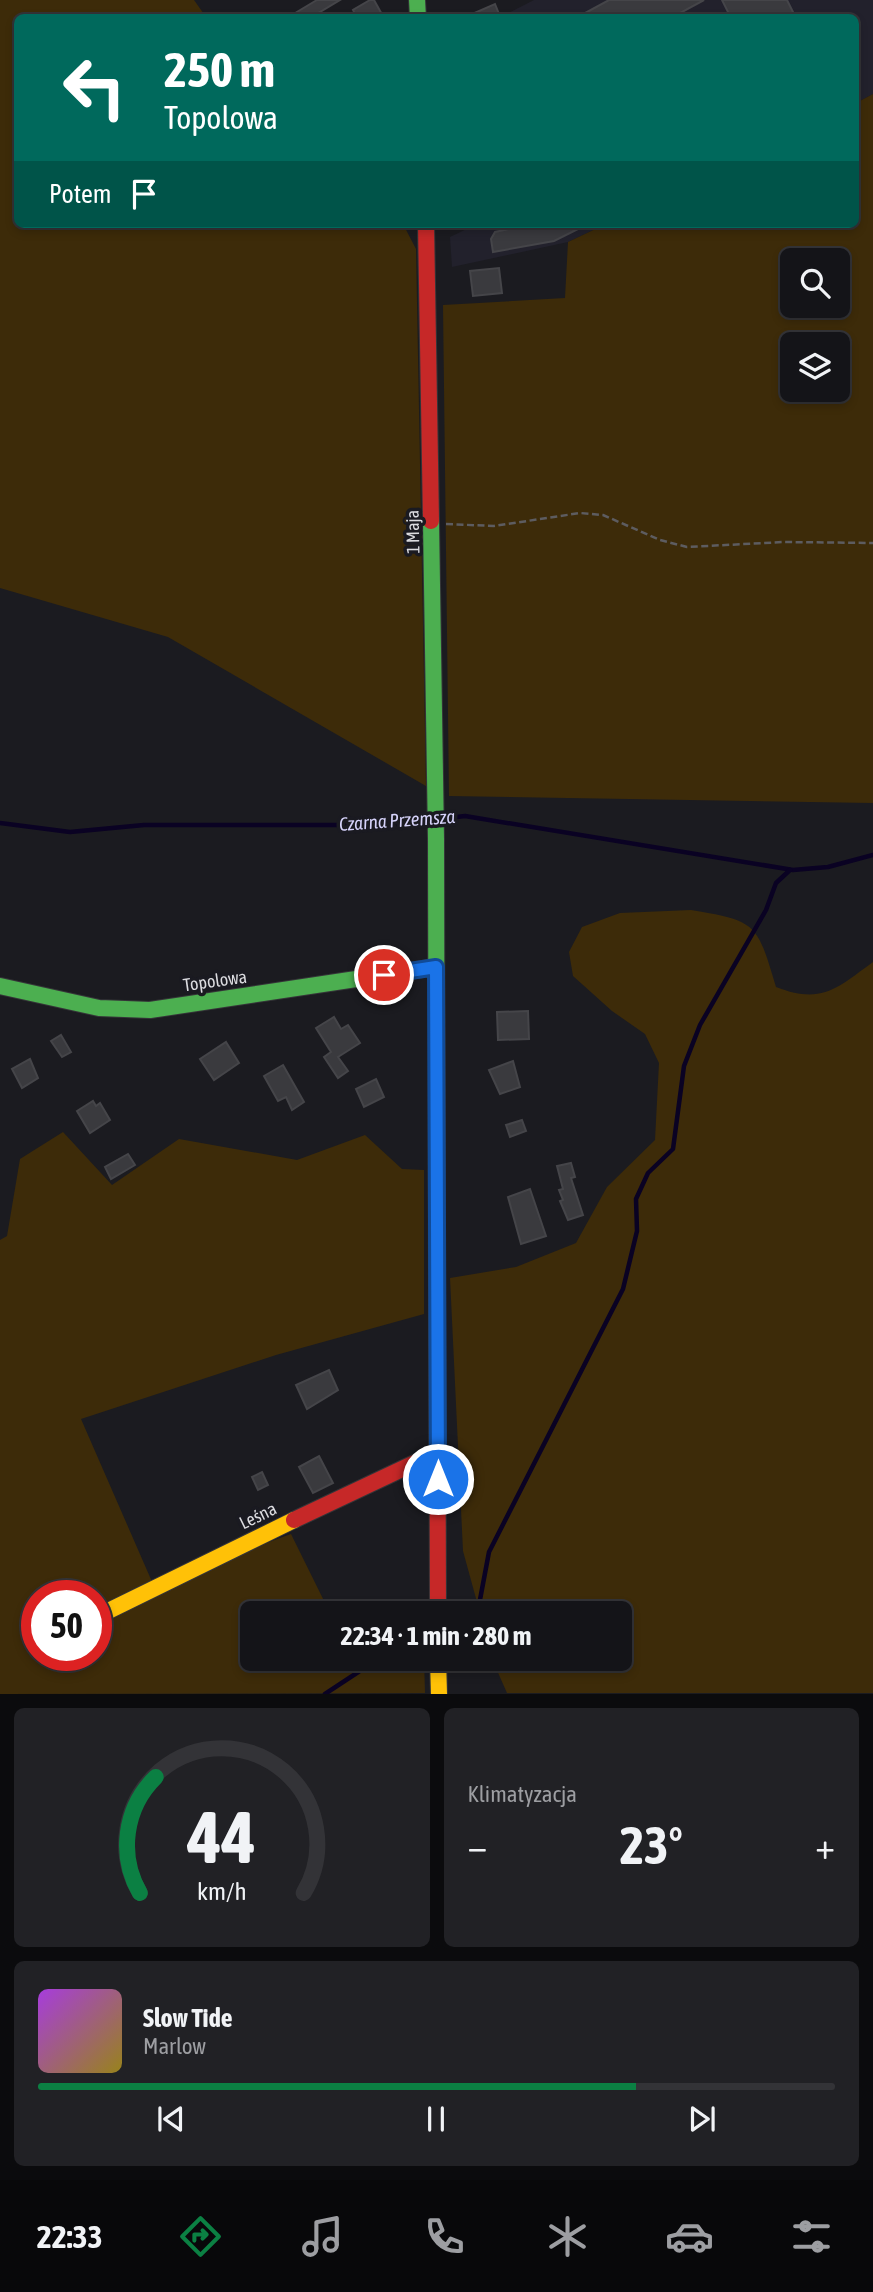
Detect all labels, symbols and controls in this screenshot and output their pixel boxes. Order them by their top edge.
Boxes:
text: 250 m [164,41,275,97]
icon: left [49,42,140,133]
text: Topolowa [164,99,278,136]
icon: arrive [125,175,163,213]
text: Potem [49,179,111,209]
map controls [780,248,850,402]
button: search [780,248,850,318]
button: layers [780,332,850,402]
street label: 1 Maja [402,510,423,554]
water label: Czarna Przemsza [338,805,456,835]
pin [354,945,414,1005]
icon: arrive [365,956,403,994]
street label: Topolowa [182,966,248,995]
position arrow [401,1442,475,1516]
street label: Leśna [236,1498,280,1533]
speed limit sign: 50 [21,1580,112,1671]
text: 22:34 · 1 min · 280 m [341,1621,531,1651]
text: Klimatyzacja [468,1781,577,1807]
text: 44 [187,1796,256,1879]
text: 23° [620,1815,683,1875]
text: − [468,1824,487,1867]
text: + [815,1824,835,1867]
text: km/h [197,1877,247,1905]
text: Slow Tide [143,2003,233,2033]
text: Marlow [143,2033,206,2059]
icon: previous [152,2100,190,2138]
icon: pause [417,2100,455,2138]
icon: next [683,2100,721,2138]
icon: directions [176,2212,225,2261]
icon: music [298,2212,347,2261]
icon: phone [420,2212,469,2261]
icon: climate [543,2212,592,2261]
icon: car [665,2212,714,2261]
icon: filters [787,2212,836,2261]
text: 22:33 [37,2218,103,2255]

